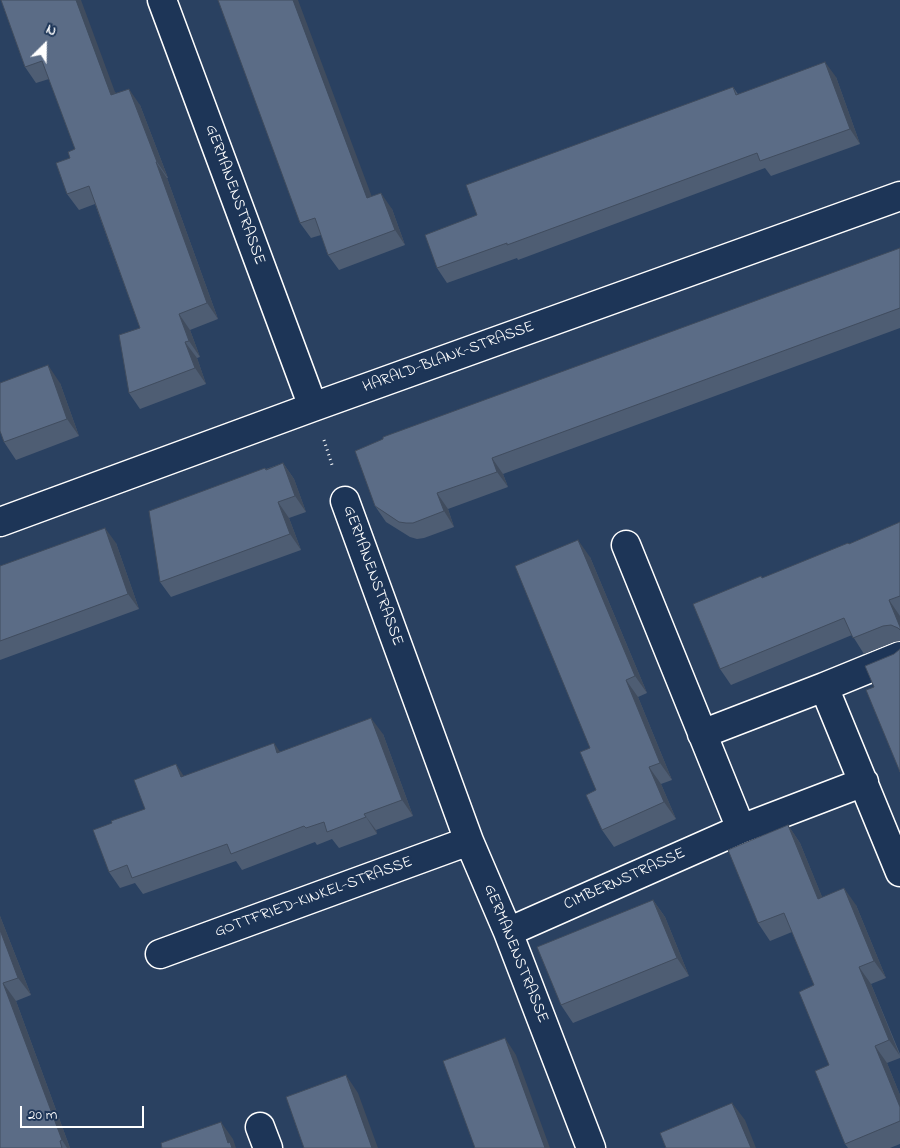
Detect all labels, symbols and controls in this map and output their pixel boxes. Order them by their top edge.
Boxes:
text: N [43,19,60,42]
north arrow [20,20,70,70]
street label: GERMANENSTRASSE [200,122,268,268]
street label: HARALD-BLANK-STRASSE [361,318,537,398]
street label: GERMANENSTRASSE [338,503,406,649]
street label: CIMBERNSTRASSE [561,845,689,915]
street label: GOTTFRIED-KINKEL-STRASSE [213,853,415,943]
street label: GERMANENSTRASSE [478,882,552,1026]
scale bar [22,1096,146,1128]
text: 20 m [28,1104,57,1126]

